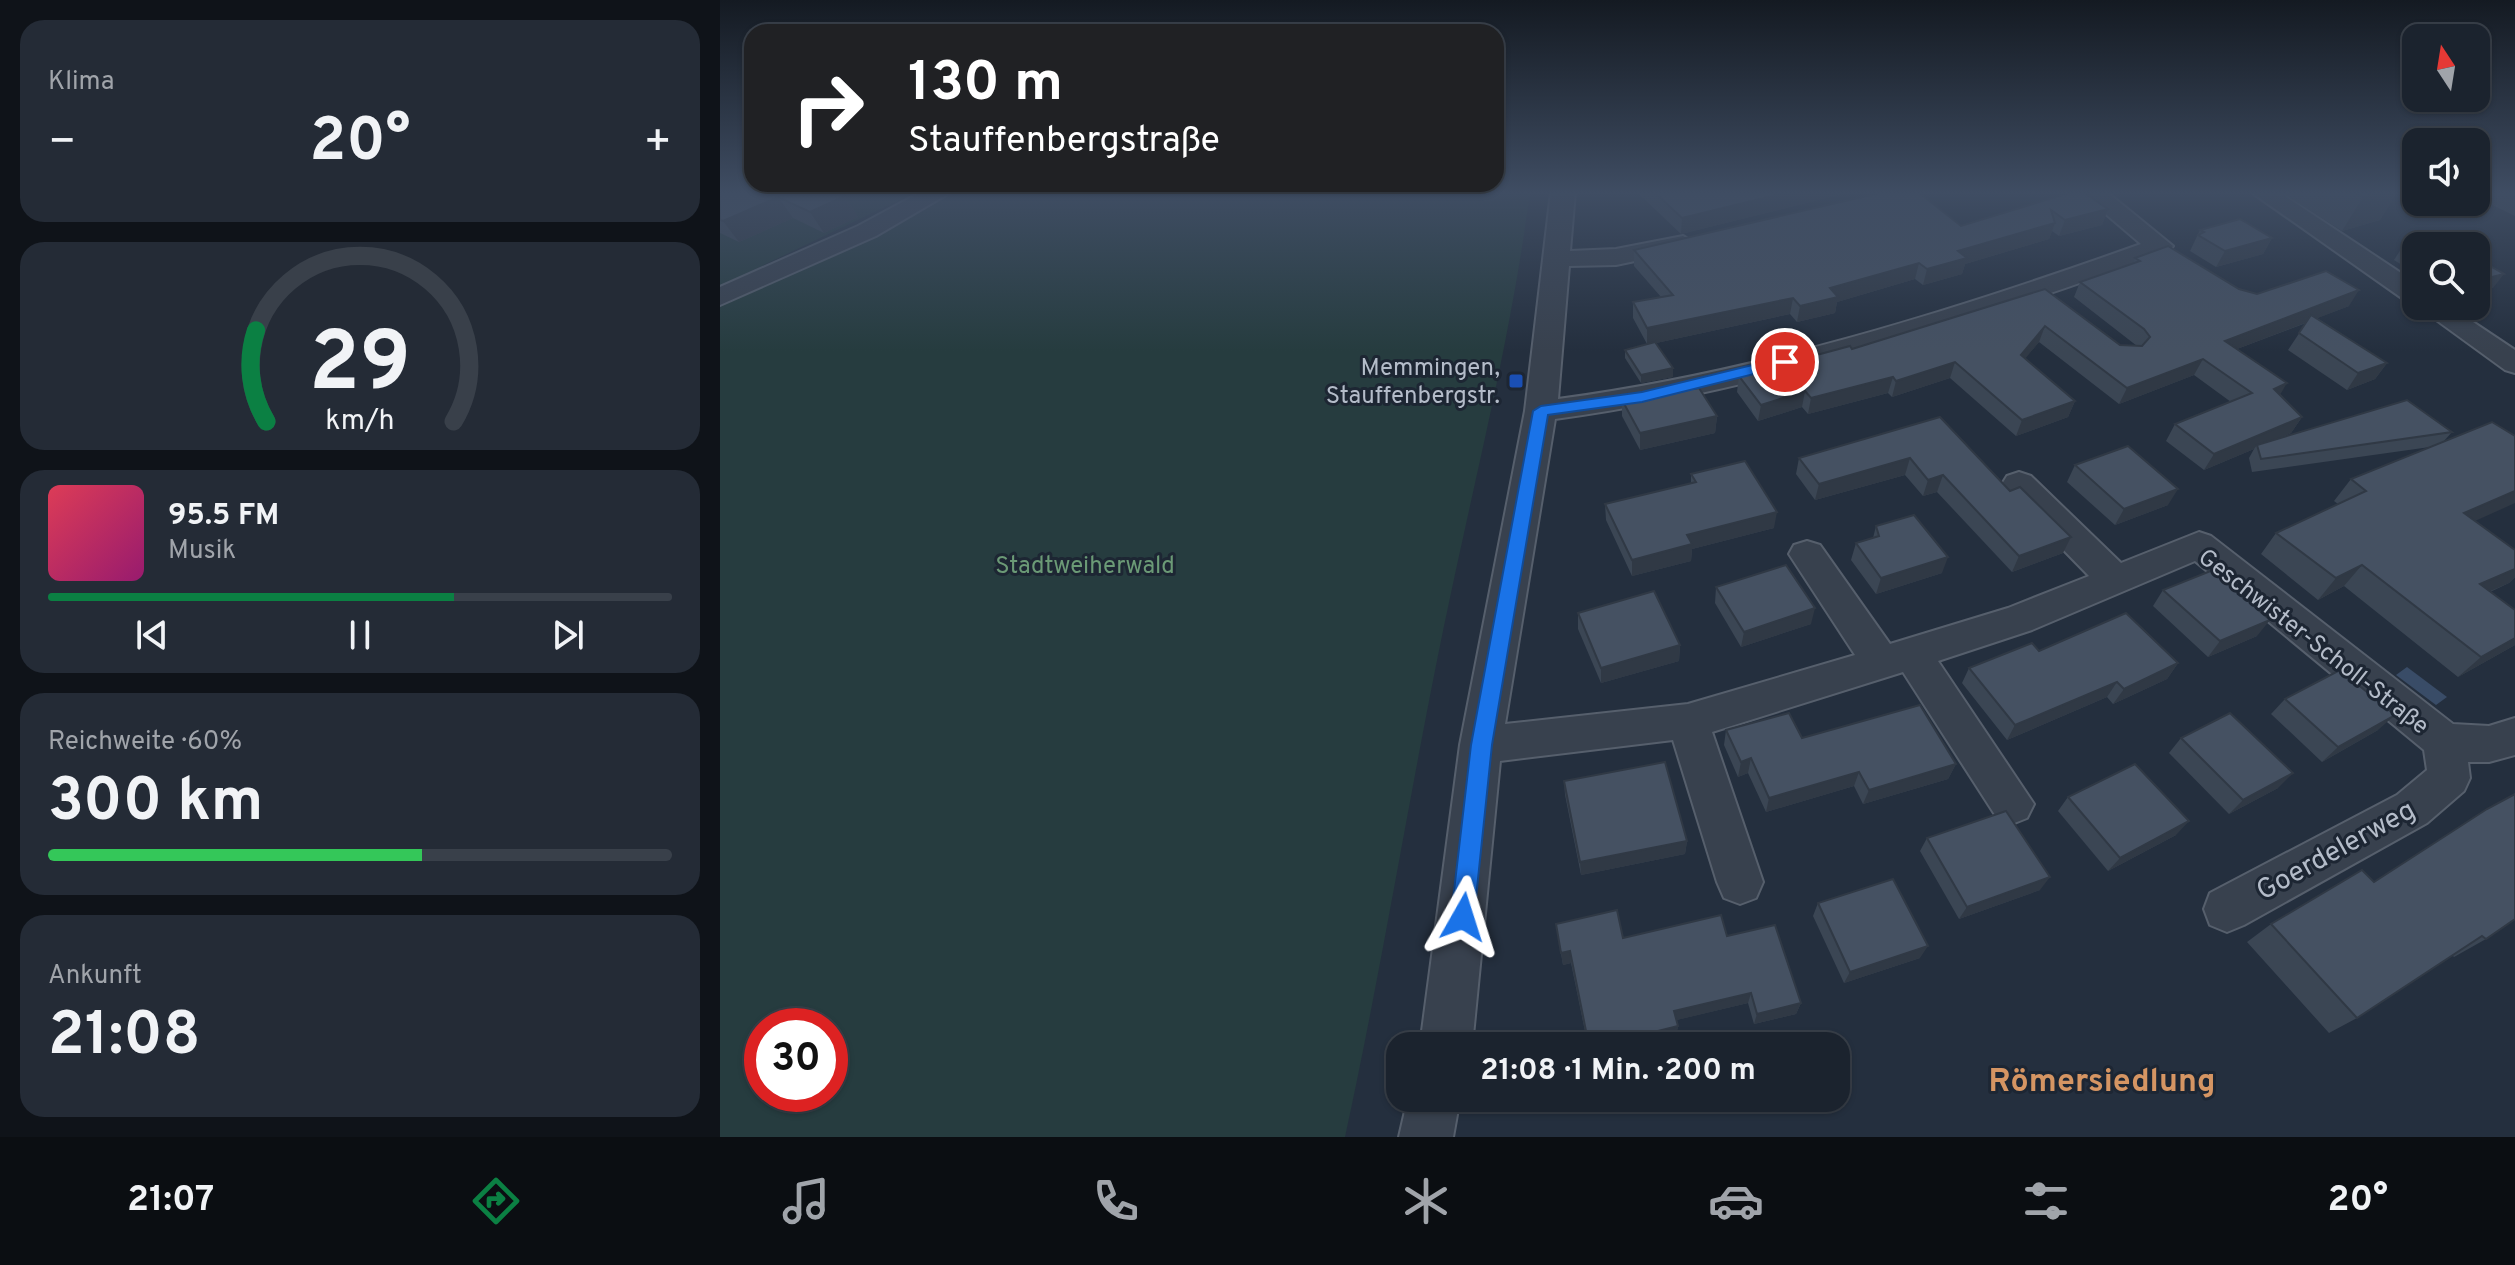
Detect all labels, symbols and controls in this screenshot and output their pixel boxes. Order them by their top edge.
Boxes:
north arrow [2402,24,2490,112]
map controls [2402,24,2490,320]
text: 130 m [908,50,1063,120]
icon: right [776,56,880,160]
text: Klima [48,66,114,99]
text: 20° [309,106,411,182]
text: − [48,116,76,172]
text: + [644,116,672,172]
text: Stauffenbergstraße [908,119,1220,165]
button: sound [2402,128,2490,216]
button: search [2402,232,2490,320]
text: 29 [309,315,411,420]
pin [1751,328,1819,396]
icon: arrive [1763,340,1807,384]
place label: Memmingen, Stauffenbergstr. [1326,354,1500,412]
marker: Memmingen, Stauffenbergstr. [1507,372,1525,390]
text: km/h [325,404,395,440]
text: 95.5 FM [168,498,279,535]
text: Musik [168,535,236,568]
street label: Geschwister-Scholl-Straße [2191,543,2434,742]
park label: Stadtweiherwald [995,552,1175,582]
icon: previous [130,613,174,657]
icon: pause [338,613,382,657]
icon: next [546,613,590,657]
text: Reichweite · 60% [48,726,242,759]
text: 300 km [48,766,263,842]
street label: Goerdelerweg [2251,793,2422,910]
position arrow [1421,875,1505,959]
text: Ankunft [48,960,142,993]
text: 21:08 [48,1000,200,1076]
speed limit sign: 30 [744,1008,848,1112]
text: 21:08 · 1 Min. · 200 m [1480,1053,1756,1090]
district label: Römersiedlung [1989,1063,2215,1103]
icon: directions [468,1173,524,1229]
icon: music [778,1173,834,1229]
icon: phone [1088,1173,1144,1229]
icon: climate [1398,1173,1454,1229]
icon: car [1708,1173,1764,1229]
icon: filters [2018,1173,2074,1229]
text: 21:07 [127,1178,214,1224]
text: 20° [2327,1178,2388,1224]

